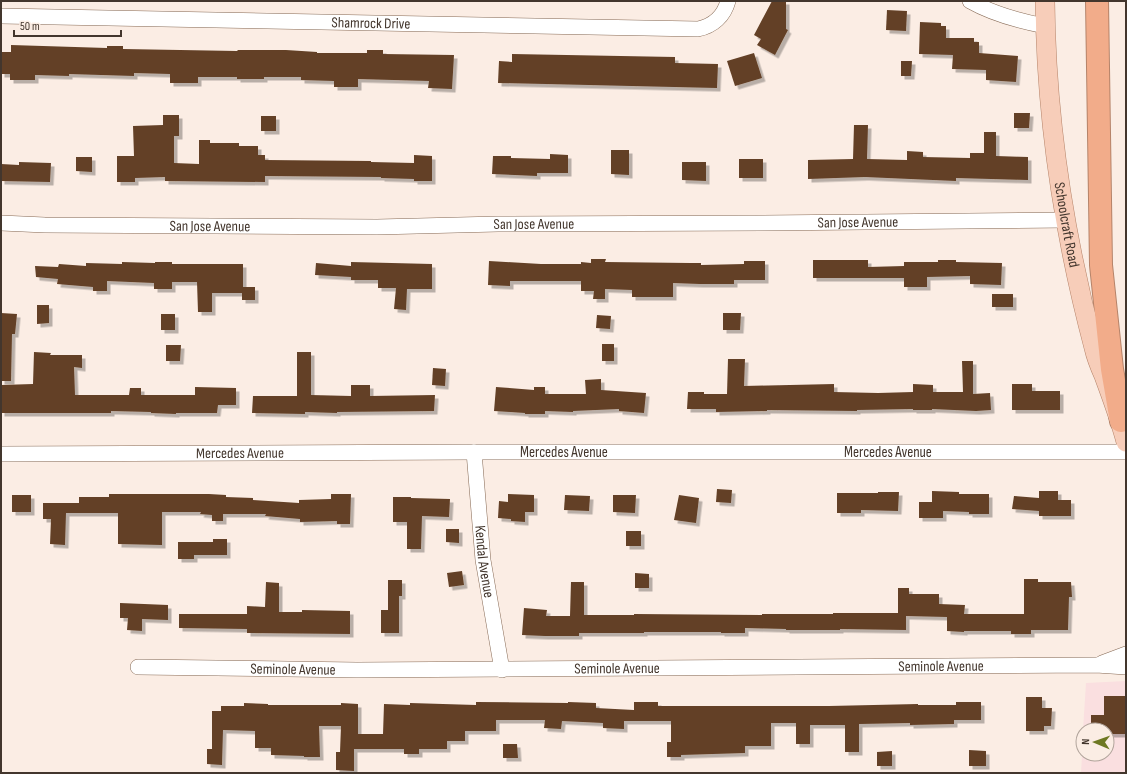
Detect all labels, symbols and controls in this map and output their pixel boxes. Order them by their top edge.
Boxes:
scale bar [14,12,121,38]
street label: Shamrock Drive [331,13,411,33]
text: 50 m [20,19,40,34]
street label: Schoolcraft Road [1050,181,1084,269]
street label: San Jose Avenue [817,212,898,232]
street label: San Jose Avenue [493,214,574,234]
street label: San Jose Avenue [169,216,250,236]
street label: Mercedes Avenue [196,443,284,463]
street label: Mercedes Avenue [520,443,608,462]
street label: Mercedes Avenue [844,443,932,462]
street label: Kendal Avenue [471,524,499,599]
street label: Seminole Avenue [898,656,984,676]
street label: Seminole Avenue [574,658,660,678]
street label: Seminole Avenue [250,659,336,679]
north arrow [1075,722,1115,762]
text: N [1079,738,1092,745]

